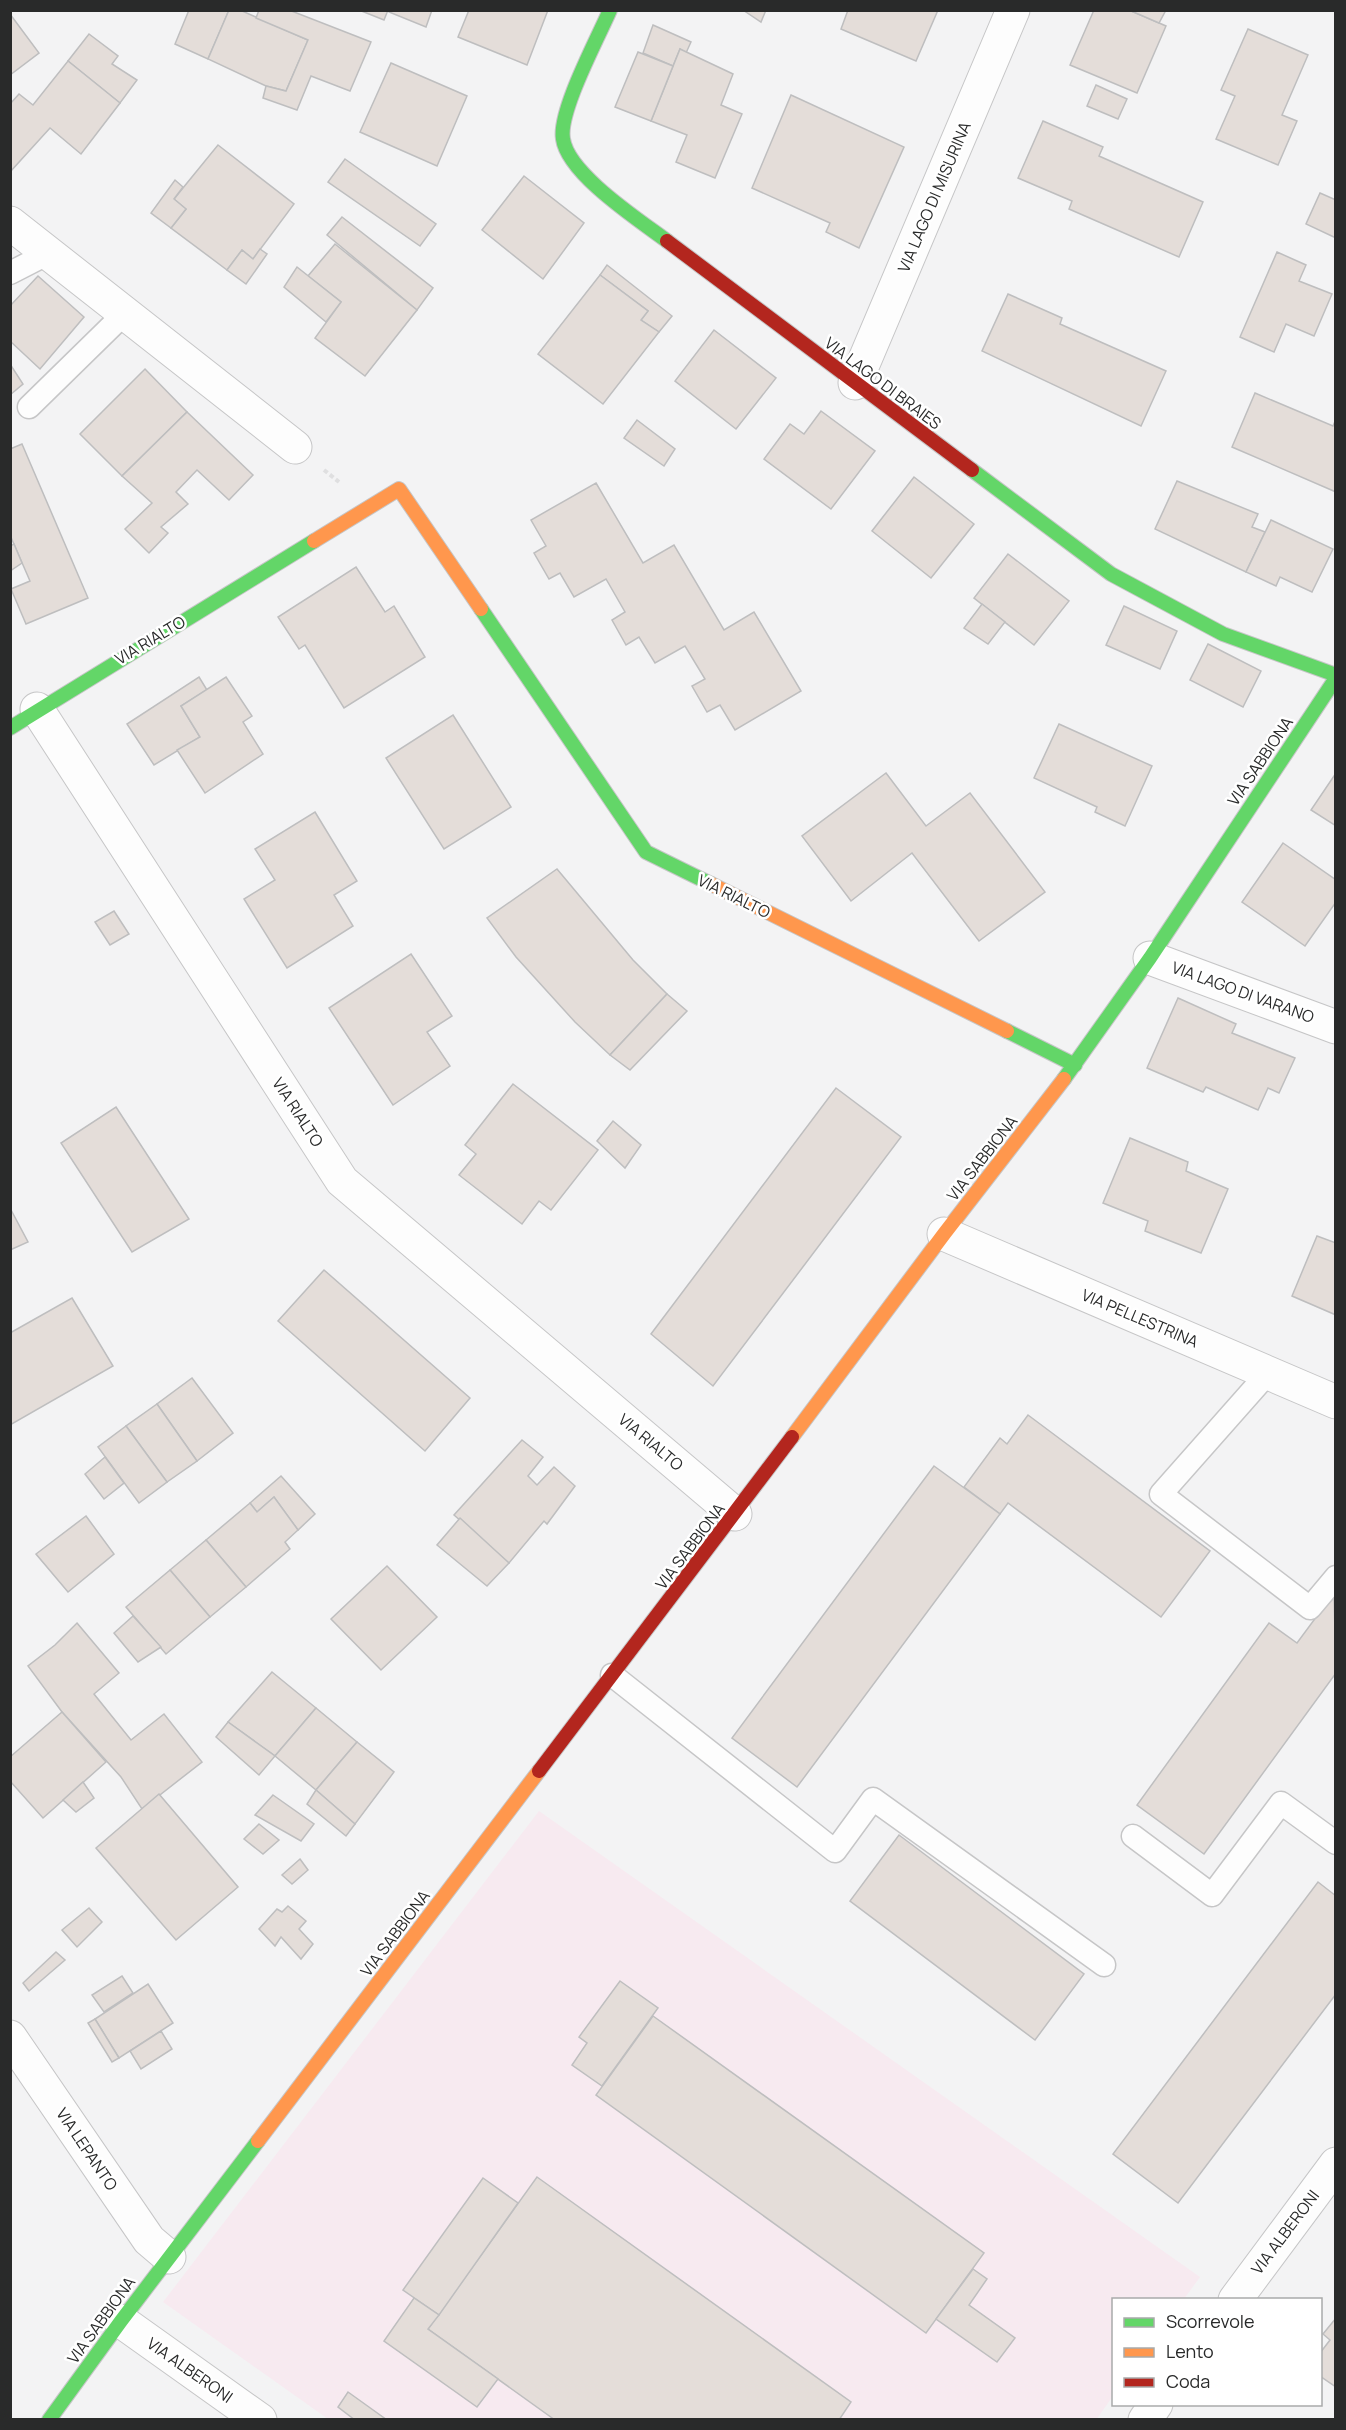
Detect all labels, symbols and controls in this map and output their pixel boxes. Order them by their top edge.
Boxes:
street label: VIA LAGO DI MISURINA [892,118,976,276]
street label: VIA LAGO DI BRAIES [820,332,946,434]
street label: VIA RIALTO [111,610,190,670]
street label: VIA SABBIONA [1222,712,1298,810]
street label: VIA RIALTO [694,869,774,923]
street label: VIA LAGO DI VARANO [1169,956,1318,1028]
street label: VIA RIALTO [267,1073,329,1151]
street label: VIA SABBIONA [942,1111,1022,1205]
street label: VIA PELLESTRINA [1078,1283,1202,1353]
street label: VIA RIALTO [614,1408,688,1476]
street label: VIA SABBIONA [650,1498,730,1594]
street label: VIA SABBIONA [355,1885,435,1981]
street label: VIA LEPANTO [51,2103,123,2195]
street label: VIA ALBERONI [1246,2185,1324,2279]
street label: VIA SABBIONA [62,2272,140,2368]
legend [1112,2298,1322,2406]
text: Scorrevole [1166,2309,1255,2333]
street label: VIA ALBERONI [143,2332,237,2408]
text: Lento [1166,2339,1214,2363]
text: Coda [1166,2369,1210,2393]

